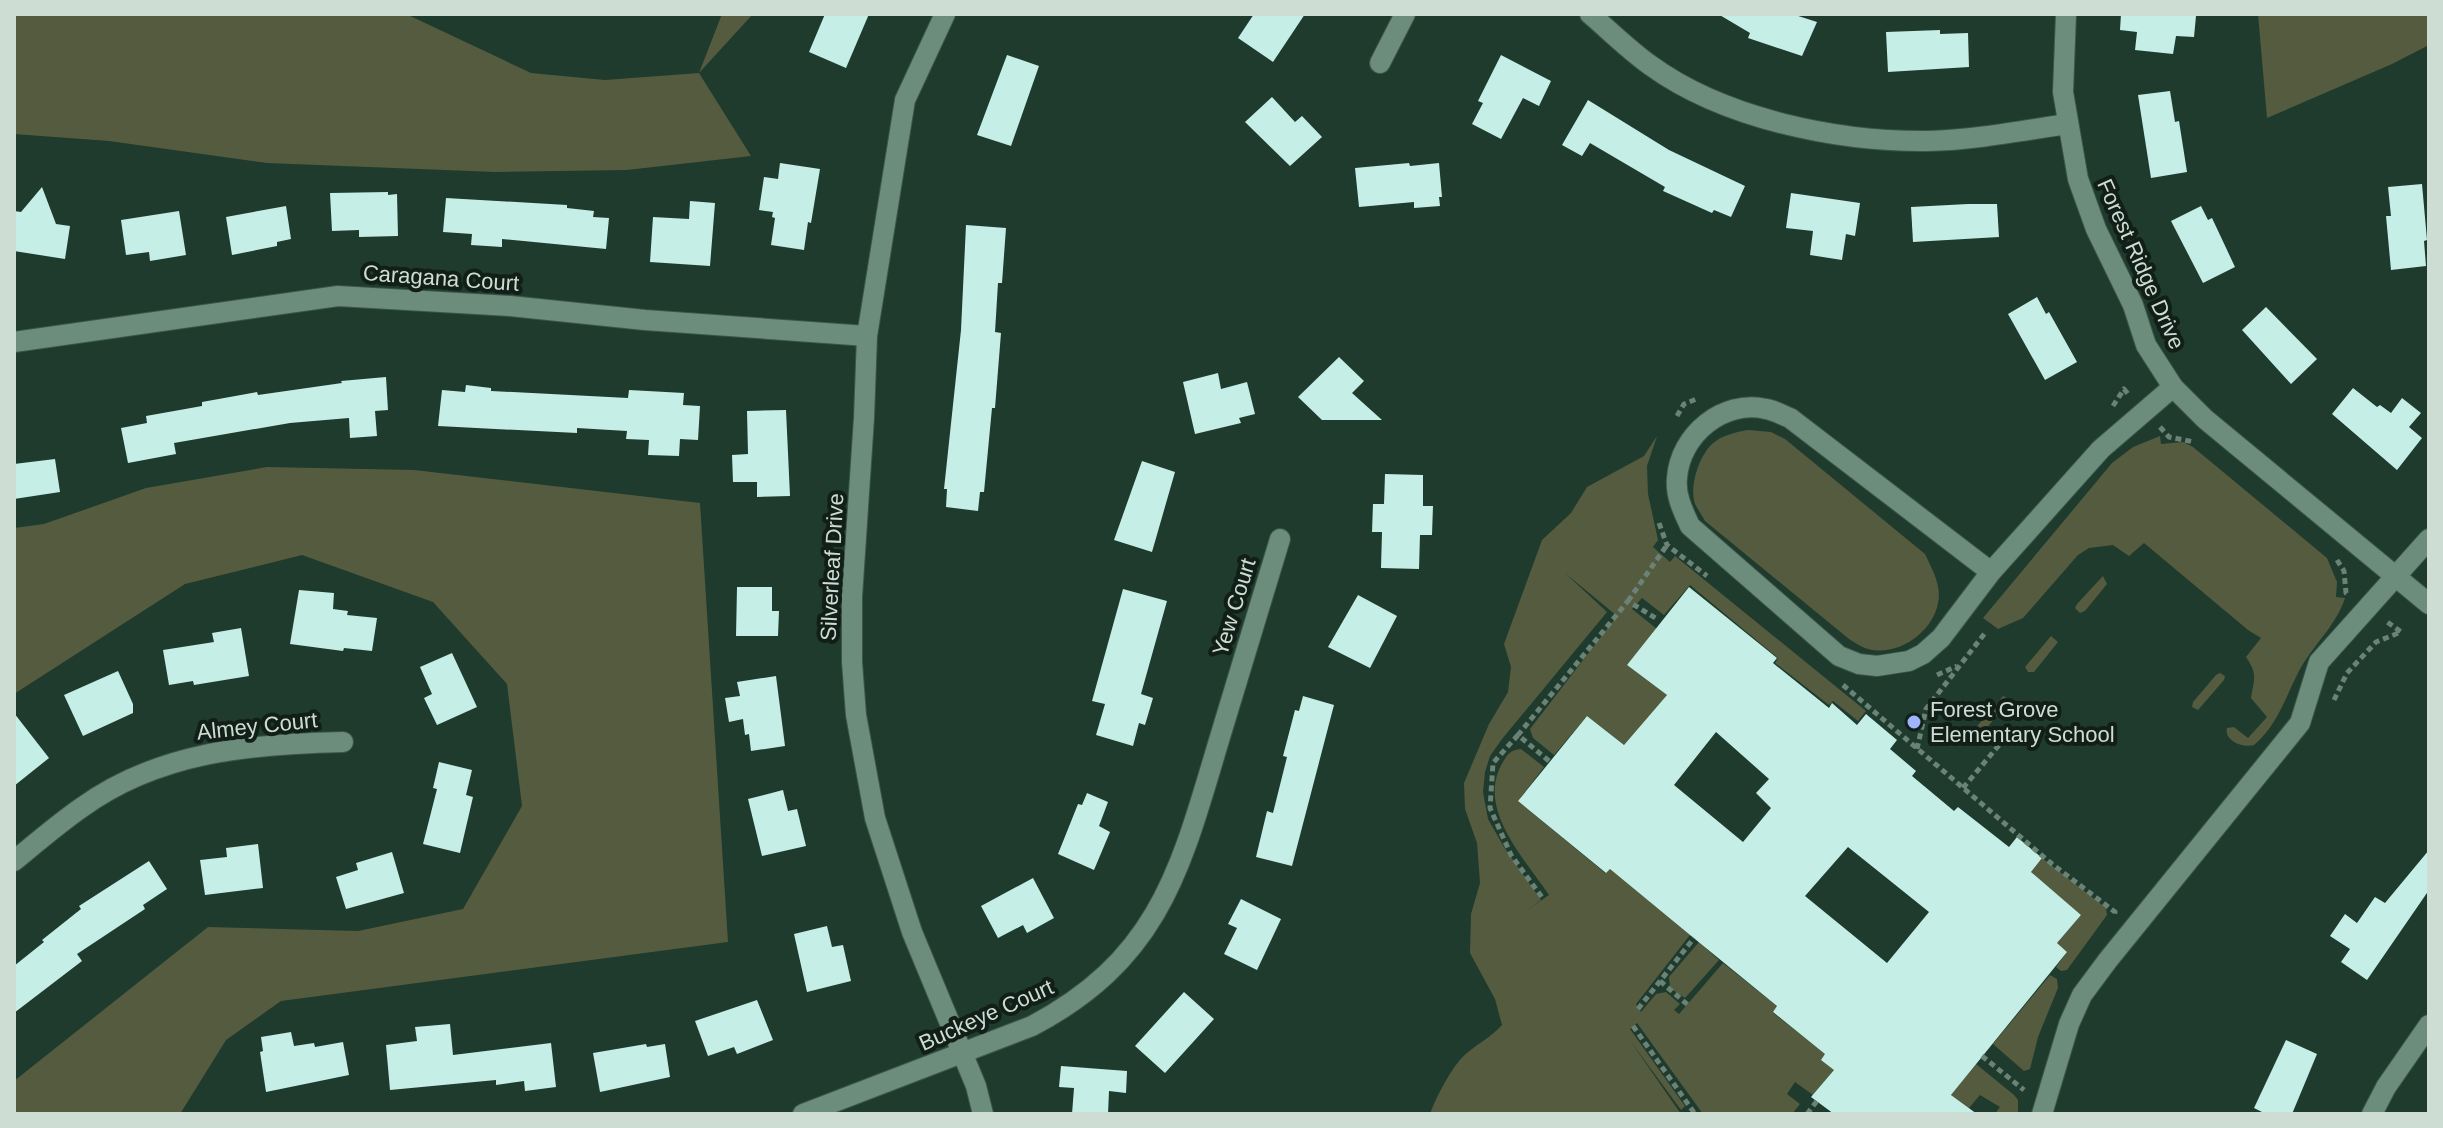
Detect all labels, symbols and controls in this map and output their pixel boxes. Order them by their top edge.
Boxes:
street label: Forest Ridge Drive [2092,175,2190,353]
street label: Caragana Court [362,260,520,296]
street label: Silverleaf Drive [816,492,848,642]
street label: Yew Court [1207,555,1261,659]
place label: Forest Grove Elementary School [1930,697,2115,747]
street label: Almey Court [196,707,318,745]
marker: Forest Grove Elementary School [1905,713,1923,731]
street label: Buckeye Court [915,974,1057,1056]

